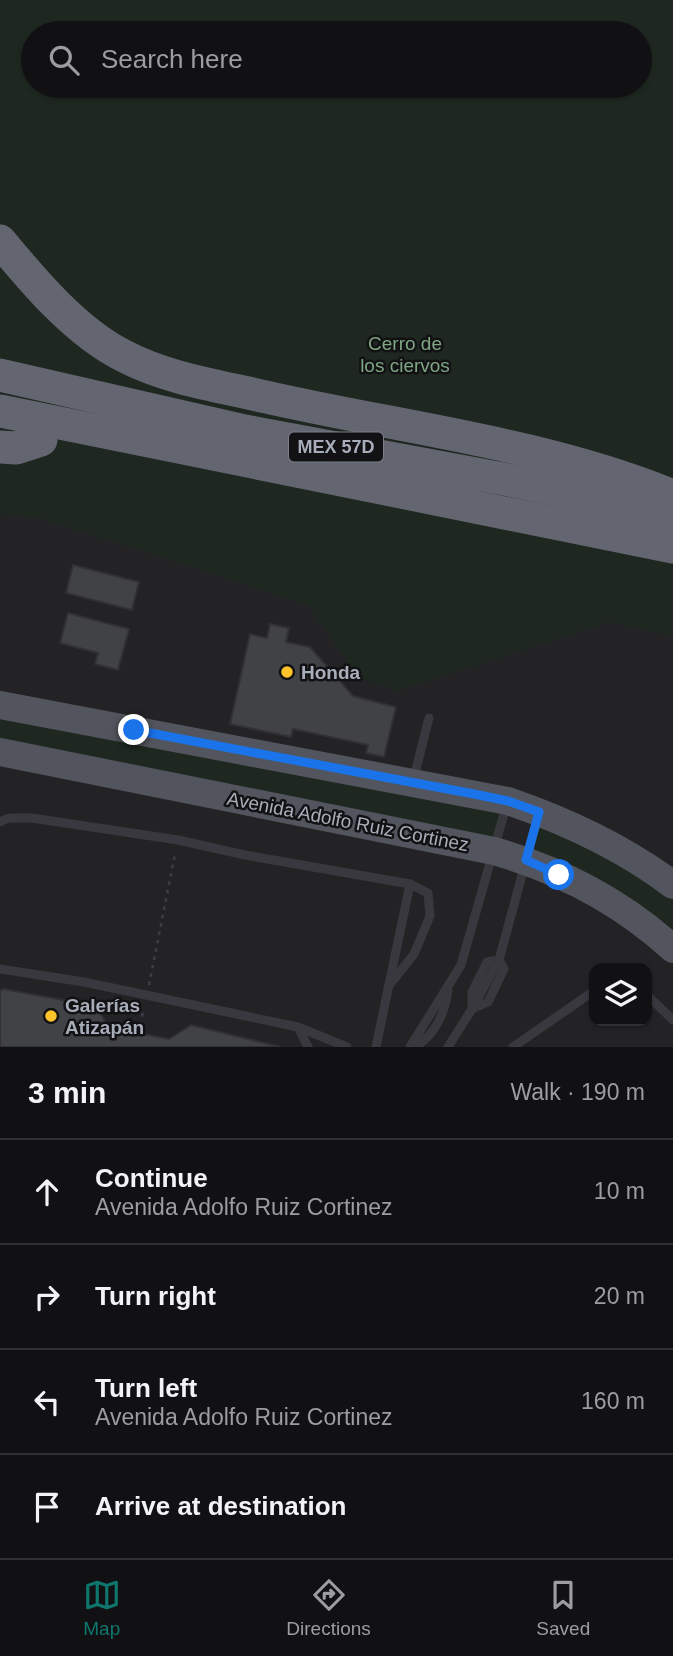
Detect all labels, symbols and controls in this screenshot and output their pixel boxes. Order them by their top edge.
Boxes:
search box [21,21,652,98]
icon: search [45,41,83,79]
text: Search here [101,44,243,74]
park label: Cerro de los ciervos [360,333,450,376]
road number: MEX 57D [289,432,383,462]
place label: Honda [301,662,361,683]
marker: Honda [279,664,295,680]
route end [118,714,149,745]
street label: Avenida Adolfo Ruiz Cortinez [225,788,471,855]
route start [543,859,574,890]
map controls [589,963,652,1026]
button: layers [589,963,652,1026]
place label: Galerías Atizapán [65,995,144,1038]
marker: Galerías Atizapán [43,1008,59,1024]
text: 3 min [28,1076,106,1109]
text: Walk · 190 m [510,1079,645,1105]
text: Continue [95,1163,208,1193]
icon: ahead [28,1173,66,1211]
text: 10 m [594,1178,645,1204]
text: Avenida Adolfo Ruiz Cortinez [95,1194,392,1220]
icon: right [28,1278,66,1316]
text: Turn right [95,1281,216,1311]
text: 20 m [594,1283,645,1309]
text: Turn left [95,1373,197,1403]
icon: left [28,1383,66,1421]
text: 160 m [581,1388,645,1414]
text: Avenida Adolfo Ruiz Cortinez [95,1404,392,1430]
icon: arrive [28,1488,66,1526]
text: Arrive at destination [95,1491,346,1521]
tab: Map [83,1576,121,1640]
tab: Directions [286,1576,371,1640]
tab: Saved [536,1576,590,1640]

